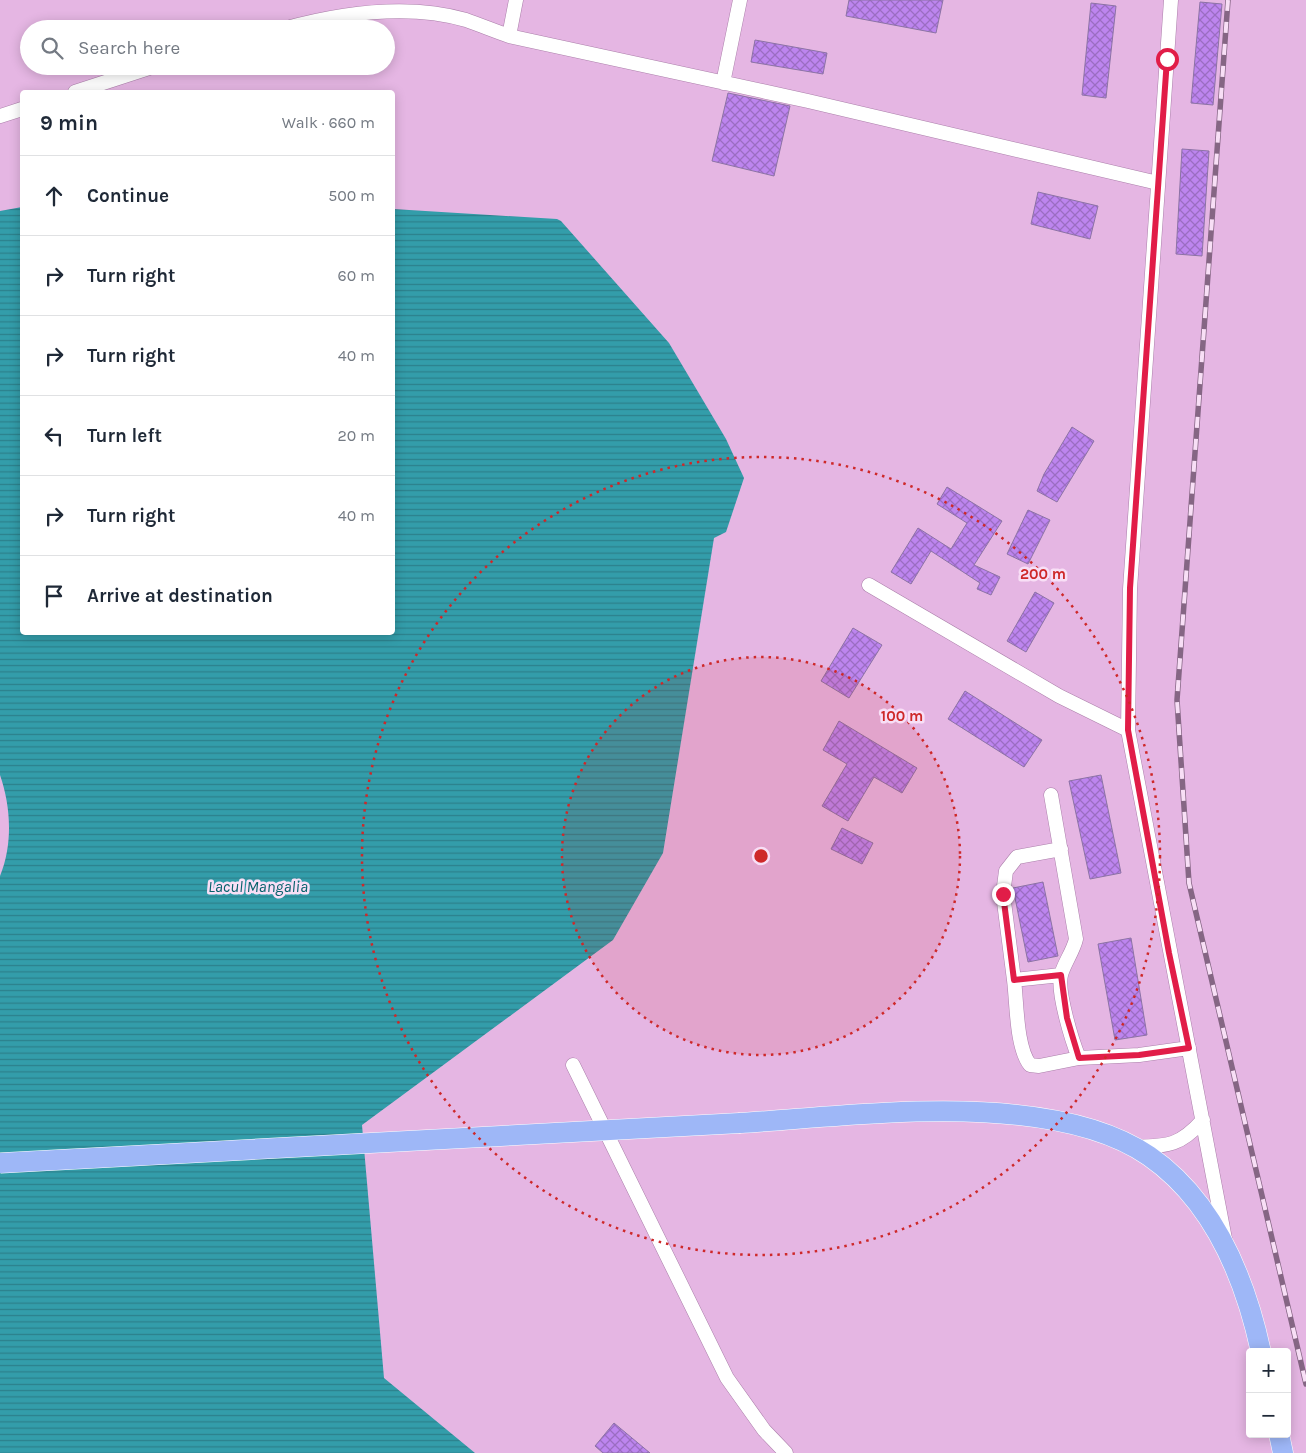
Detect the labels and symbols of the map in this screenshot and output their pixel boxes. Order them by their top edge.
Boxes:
route start [1156,48,1179,71]
text: 200 m [1020,565,1066,583]
text: 100 m [881,707,923,725]
centre of rings [752,847,770,865]
water label: Lacul Mangalia [208,877,308,896]
route end [992,883,1015,906]

